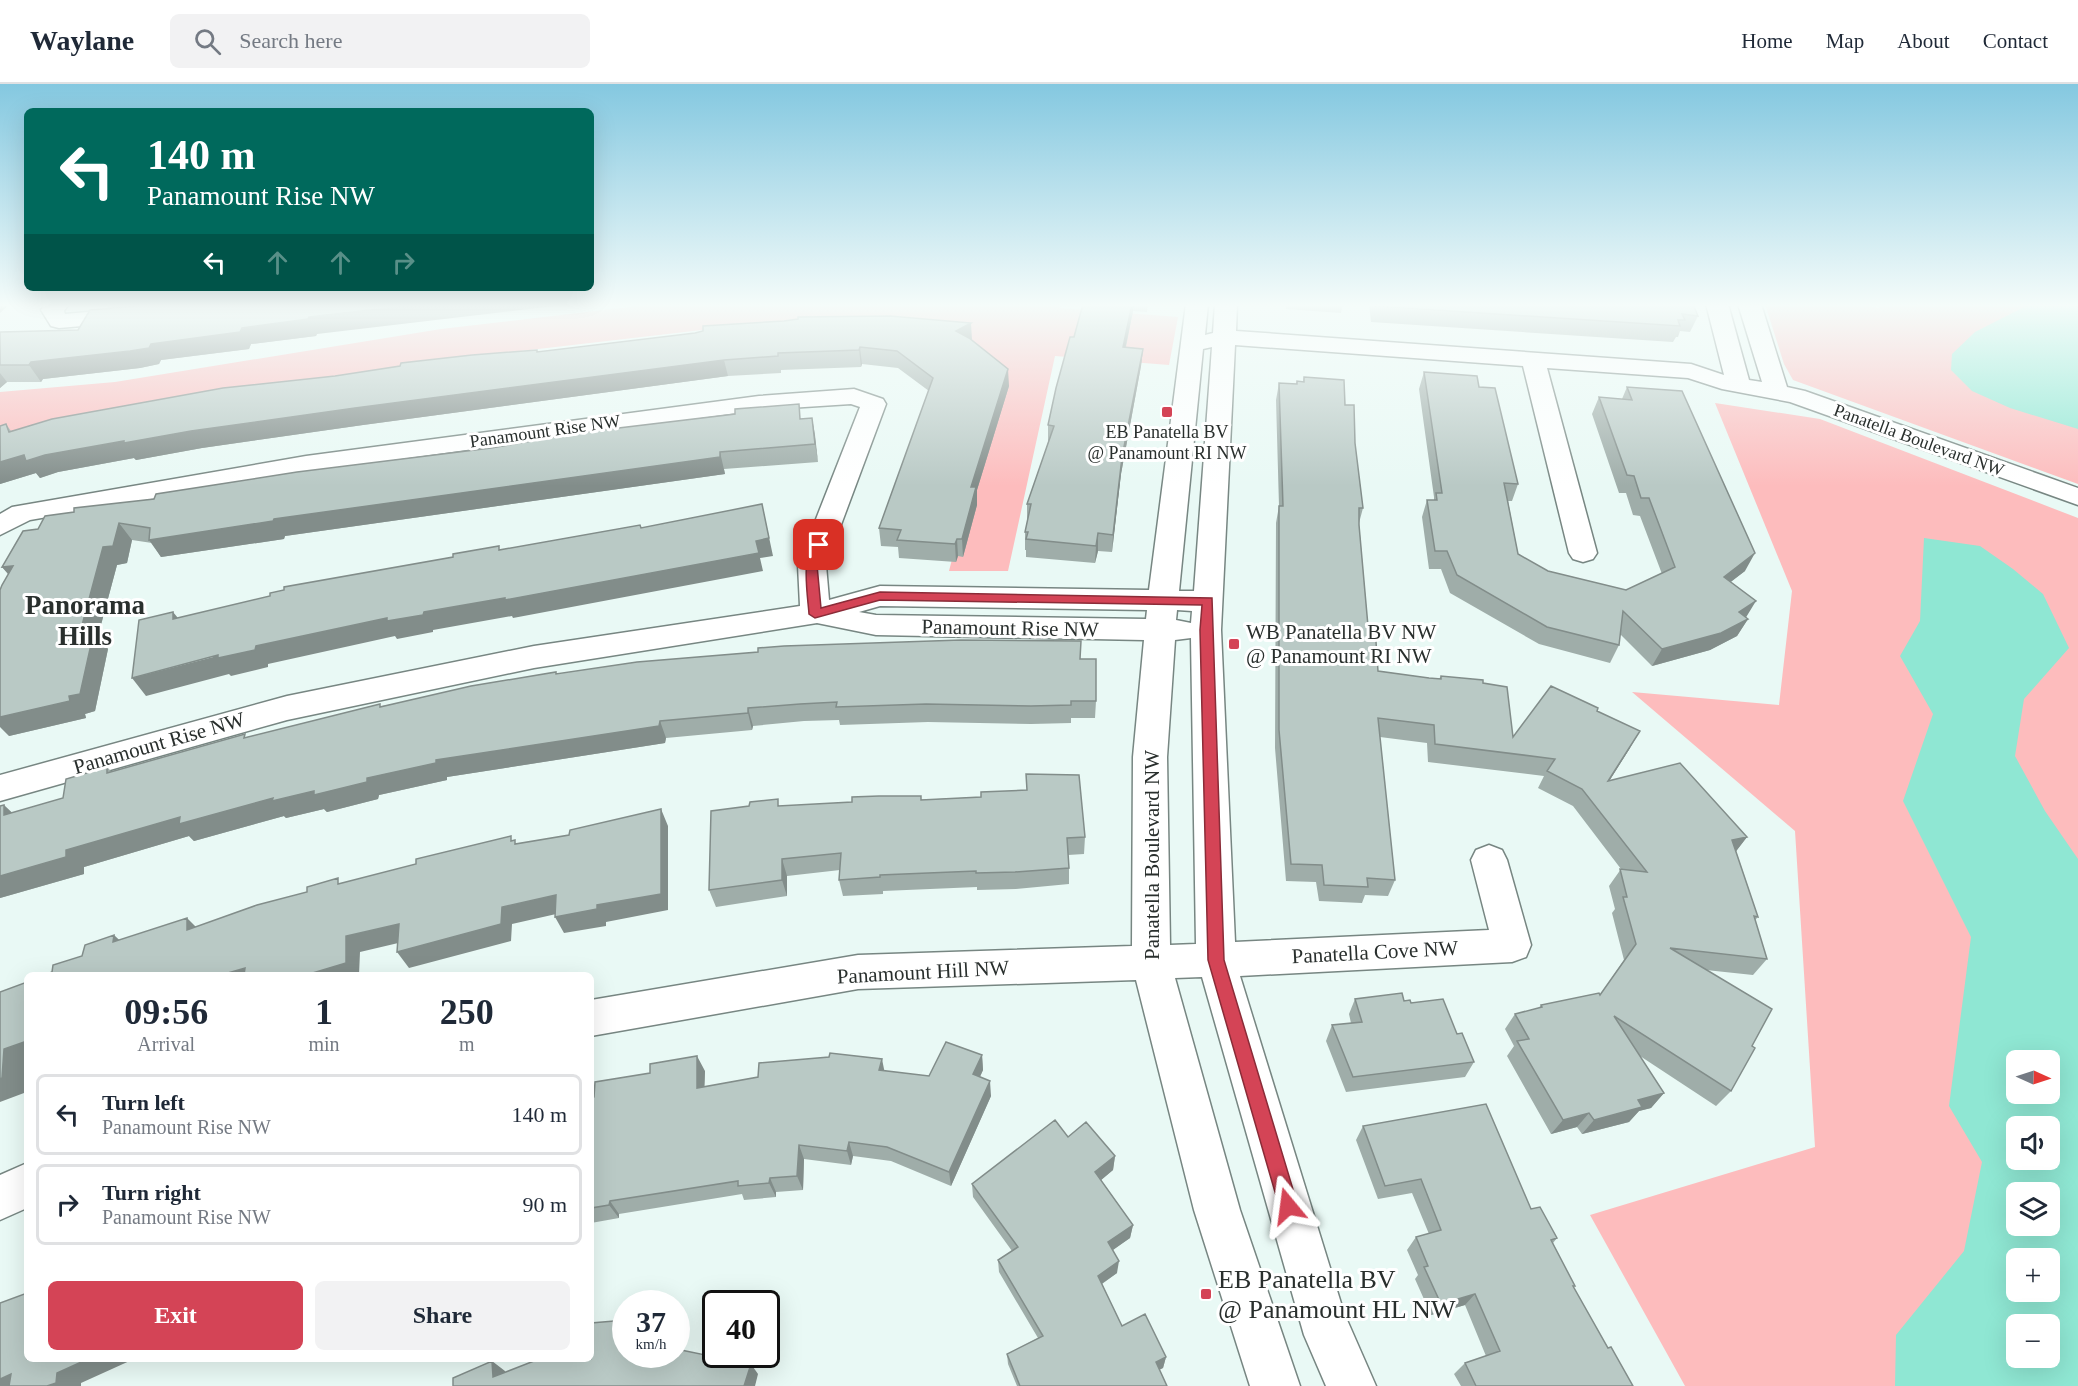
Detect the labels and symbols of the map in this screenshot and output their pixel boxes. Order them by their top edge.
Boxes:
street label: Panatella Boulevard NW [1831,400,2007,480]
marker: EB Panatella BV @ Panamount RI NW [1160,405,1174,419]
street label: Panamount Rise NW [468,411,622,451]
place label: EB Panatella BV @ Panamount RI NW [1087,422,1247,463]
pin [793,519,844,570]
district label: Panorama Hills [25,590,145,651]
street label: Panamount Rise NW [921,614,1099,642]
place label: WB Panatella BV NW @ Panamount RI NW [1246,620,1437,668]
marker: WB Panatella BV NW @ Panamount RI NW [1227,637,1241,651]
street label: Panamount Rise NW [70,707,248,779]
street label: Panatella Boulevard NW [1140,750,1164,960]
street label: Panatella Cove NW [1291,936,1459,968]
street label: Panamount Hill NW [836,955,1010,989]
north arrow [2006,1050,2060,1104]
position arrow [1256,1174,1320,1238]
place label: EB Panatella BV @ Panamount HL NW [1218,1265,1456,1324]
marker: EB Panatella BV @ Panamount HL NW [1199,1287,1213,1301]
speed limit sign: 40 [702,1290,780,1368]

